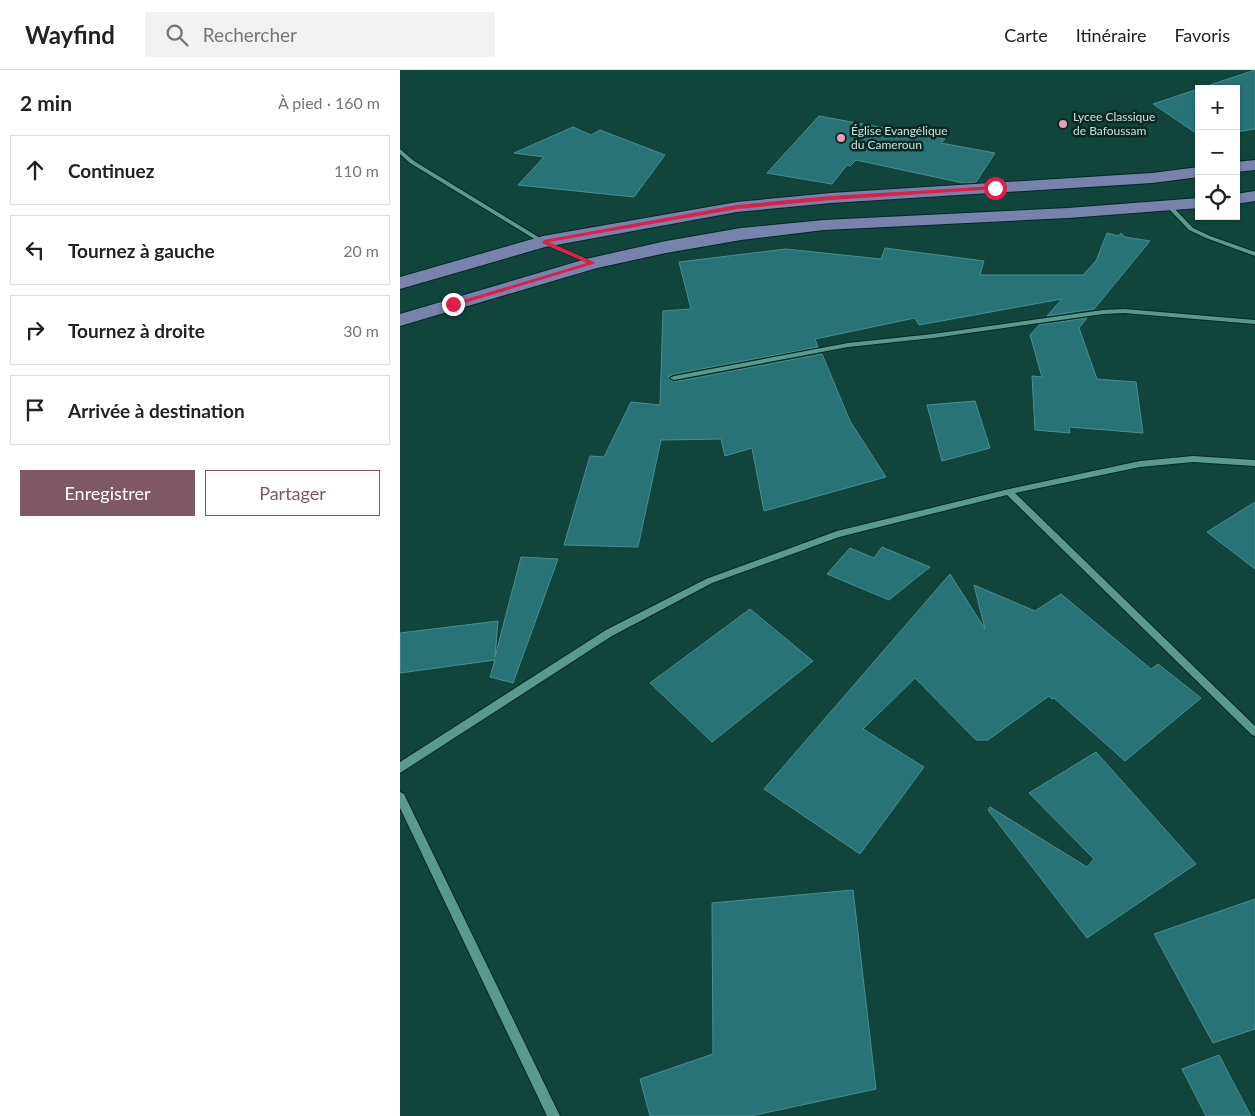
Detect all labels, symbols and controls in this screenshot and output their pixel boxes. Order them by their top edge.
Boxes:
search box [145,12,495,57]
text: Wayfind [25,20,115,49]
icon: search [163,21,191,49]
text: Rechercher [203,23,297,46]
text: Carte [1004,24,1048,46]
text: Itinéraire [1076,24,1146,46]
text: Favoris [1174,24,1230,46]
map controls [1195,85,1240,220]
button: + [1195,85,1240,130]
text: 2 min [20,90,72,115]
text: À pied · 160 m [278,93,380,112]
place label: Lycee Classique de Bafoussam [1073,109,1155,138]
marker: Lycee Classique de Bafoussam [1057,118,1069,130]
place label: Église Evangélique du Cameroun [851,123,948,152]
button: − [1195,130,1240,175]
marker: Église Evangélique du Cameroun [835,132,847,144]
icon: ahead [21,156,49,184]
text: Continuez [68,159,154,182]
text: 110 m [334,161,379,180]
button: locate [1195,175,1240,220]
route start [984,177,1007,200]
icon: left [21,236,49,264]
text: Tournez à gauche [68,239,215,262]
text: 20 m [343,241,379,260]
route end [442,293,465,316]
icon: right [21,316,49,344]
text: Tournez à droite [68,319,205,342]
text: 30 m [343,321,379,340]
icon: arrive [21,396,49,424]
text: Arrivée à destination [68,399,245,422]
button: Enregistrer [20,470,195,516]
button: Partager [205,470,380,516]

